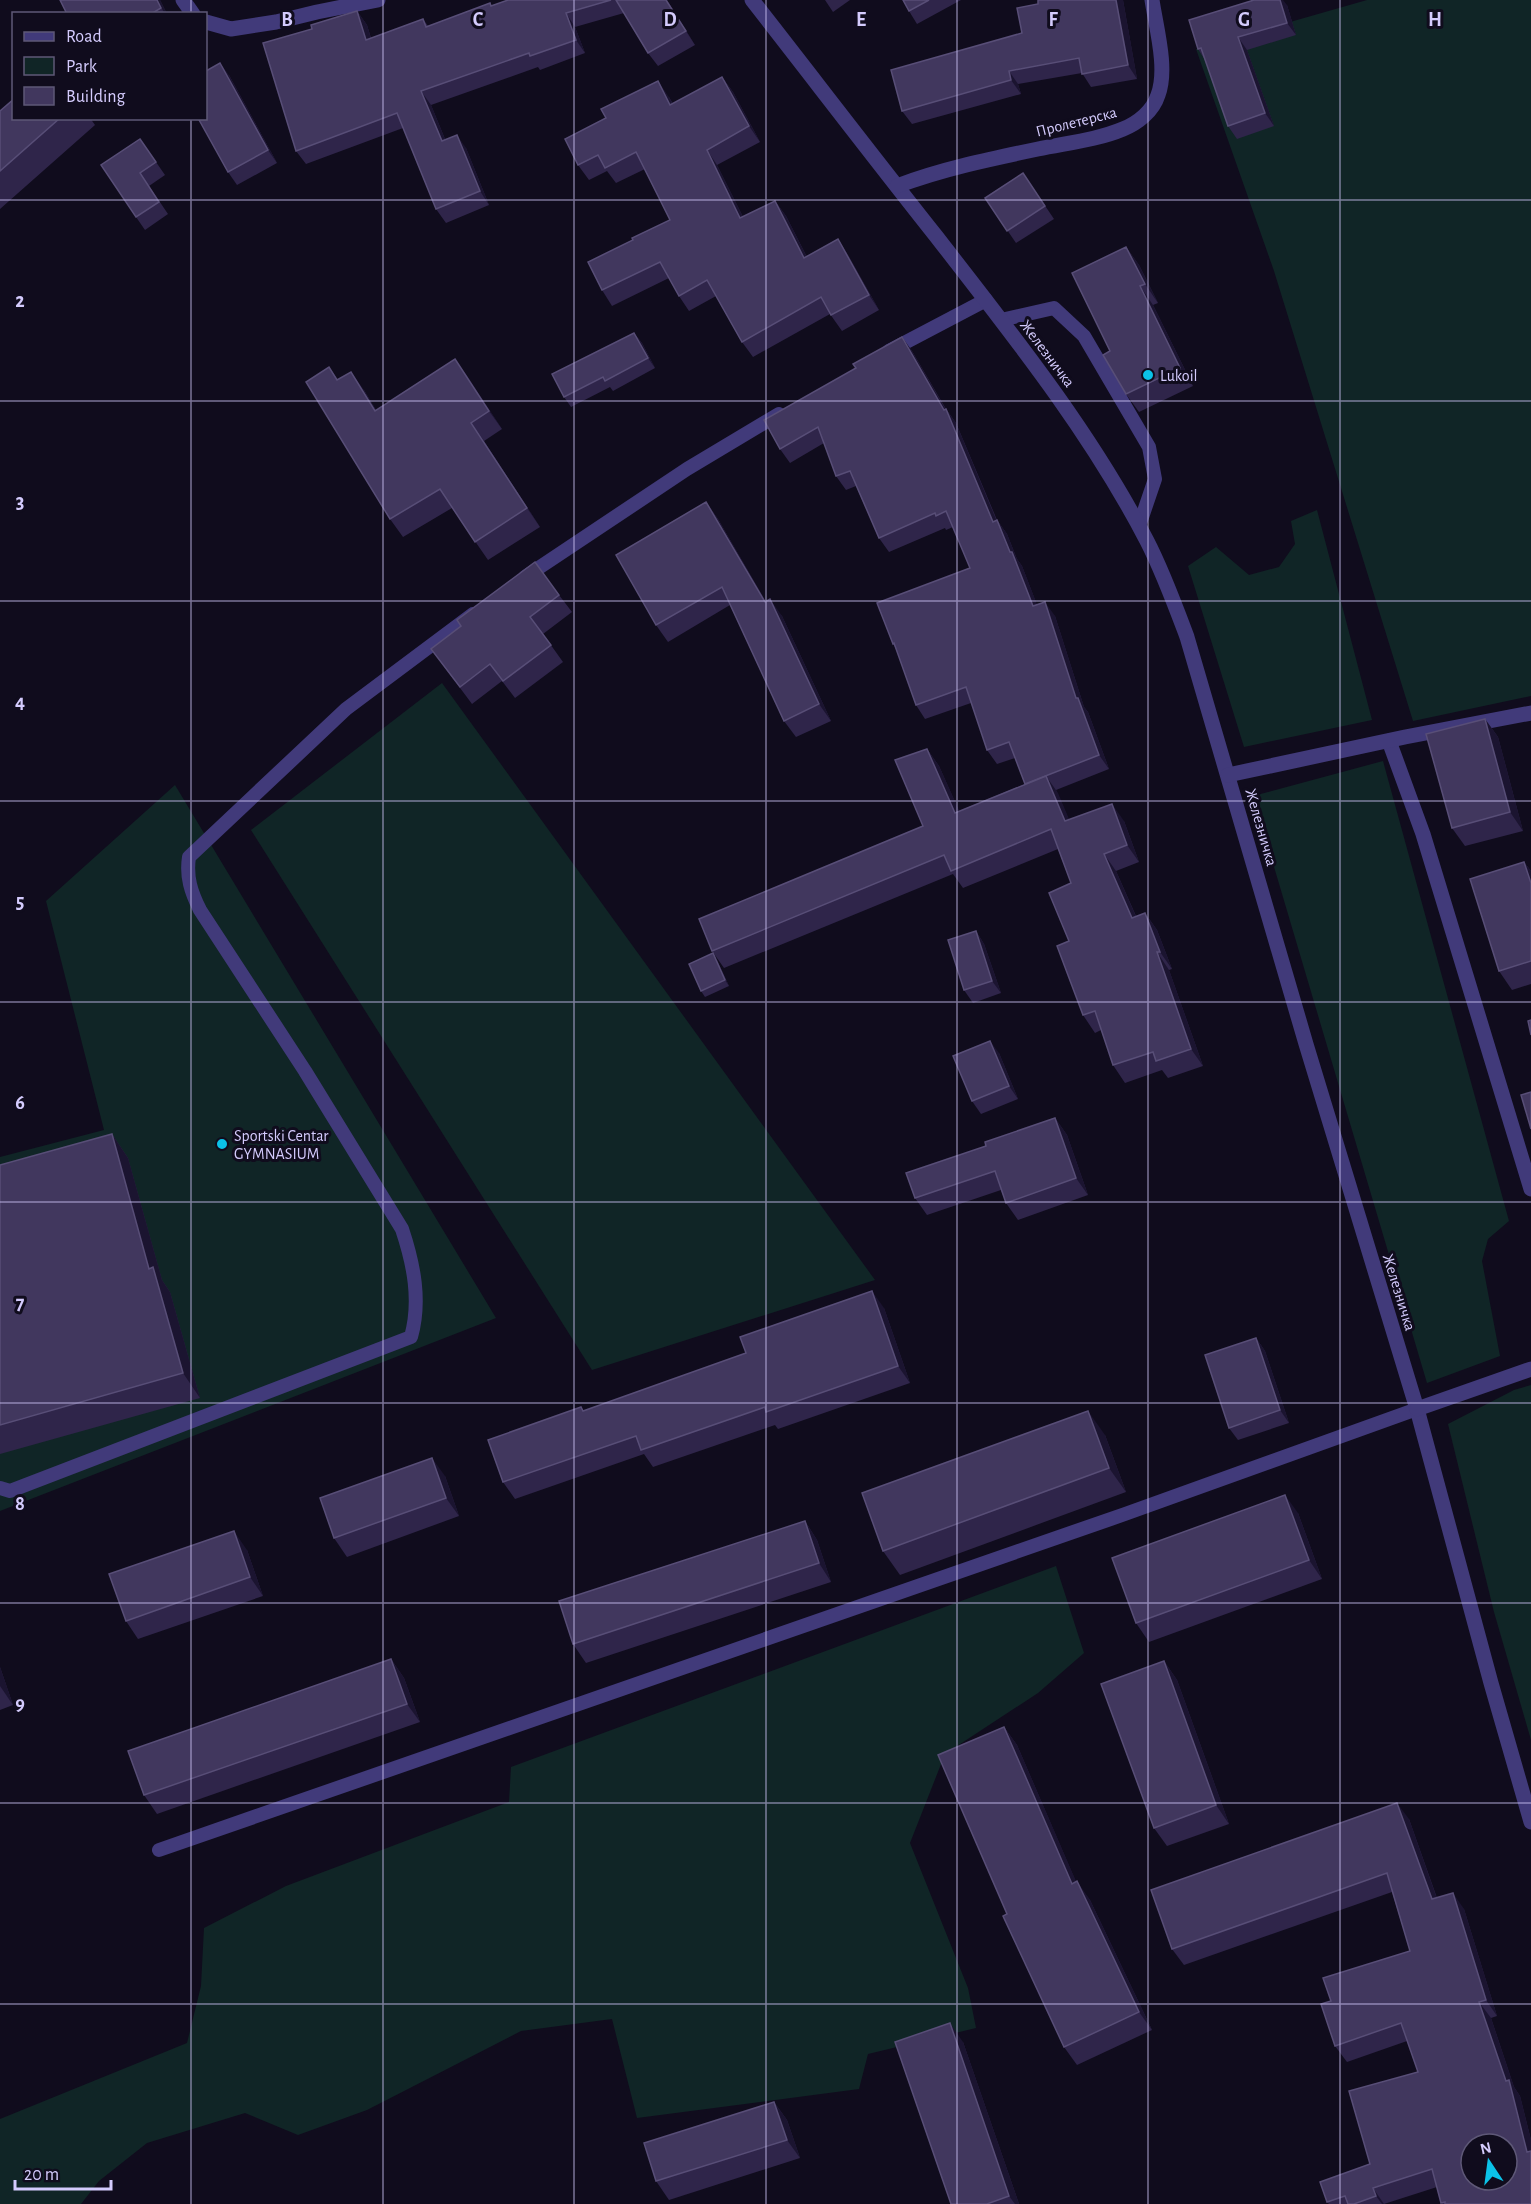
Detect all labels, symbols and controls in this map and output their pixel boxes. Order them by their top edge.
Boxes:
text: B [281,10,293,30]
text: C [473,10,484,30]
text: D [663,10,677,30]
text: E [856,10,866,30]
text: F [1048,10,1058,30]
text: G [1238,10,1250,30]
text: H [1428,10,1442,30]
legend [12,12,207,120]
text: Road [66,28,102,46]
text: Park [66,58,98,76]
text: Building [66,88,126,106]
street label: Пролетерска [1034,104,1118,140]
text: 2 [15,291,25,311]
street label: Железничка [1017,317,1078,390]
marker: Lukoil [1141,368,1155,382]
place label: Lukoil [1160,368,1198,384]
text: 3 [16,492,24,512]
text: 4 [15,692,25,712]
street label: Железничка [1242,787,1280,868]
text: 5 [16,892,24,912]
text: 6 [15,1093,25,1113]
place label: Sportski Centar GYMNASIUM [234,1128,329,1162]
marker: Sportski Centar GYMNASIUM [215,1137,229,1151]
street label: Железничка [1380,1252,1418,1333]
text: 7 [16,1293,25,1313]
text: 8 [15,1494,25,1514]
text: 9 [15,1694,25,1714]
north arrow [1459,2132,1519,2192]
text: N [1479,2139,1493,2157]
scale bar [15,2153,111,2191]
text: 20 m [24,2166,59,2184]

